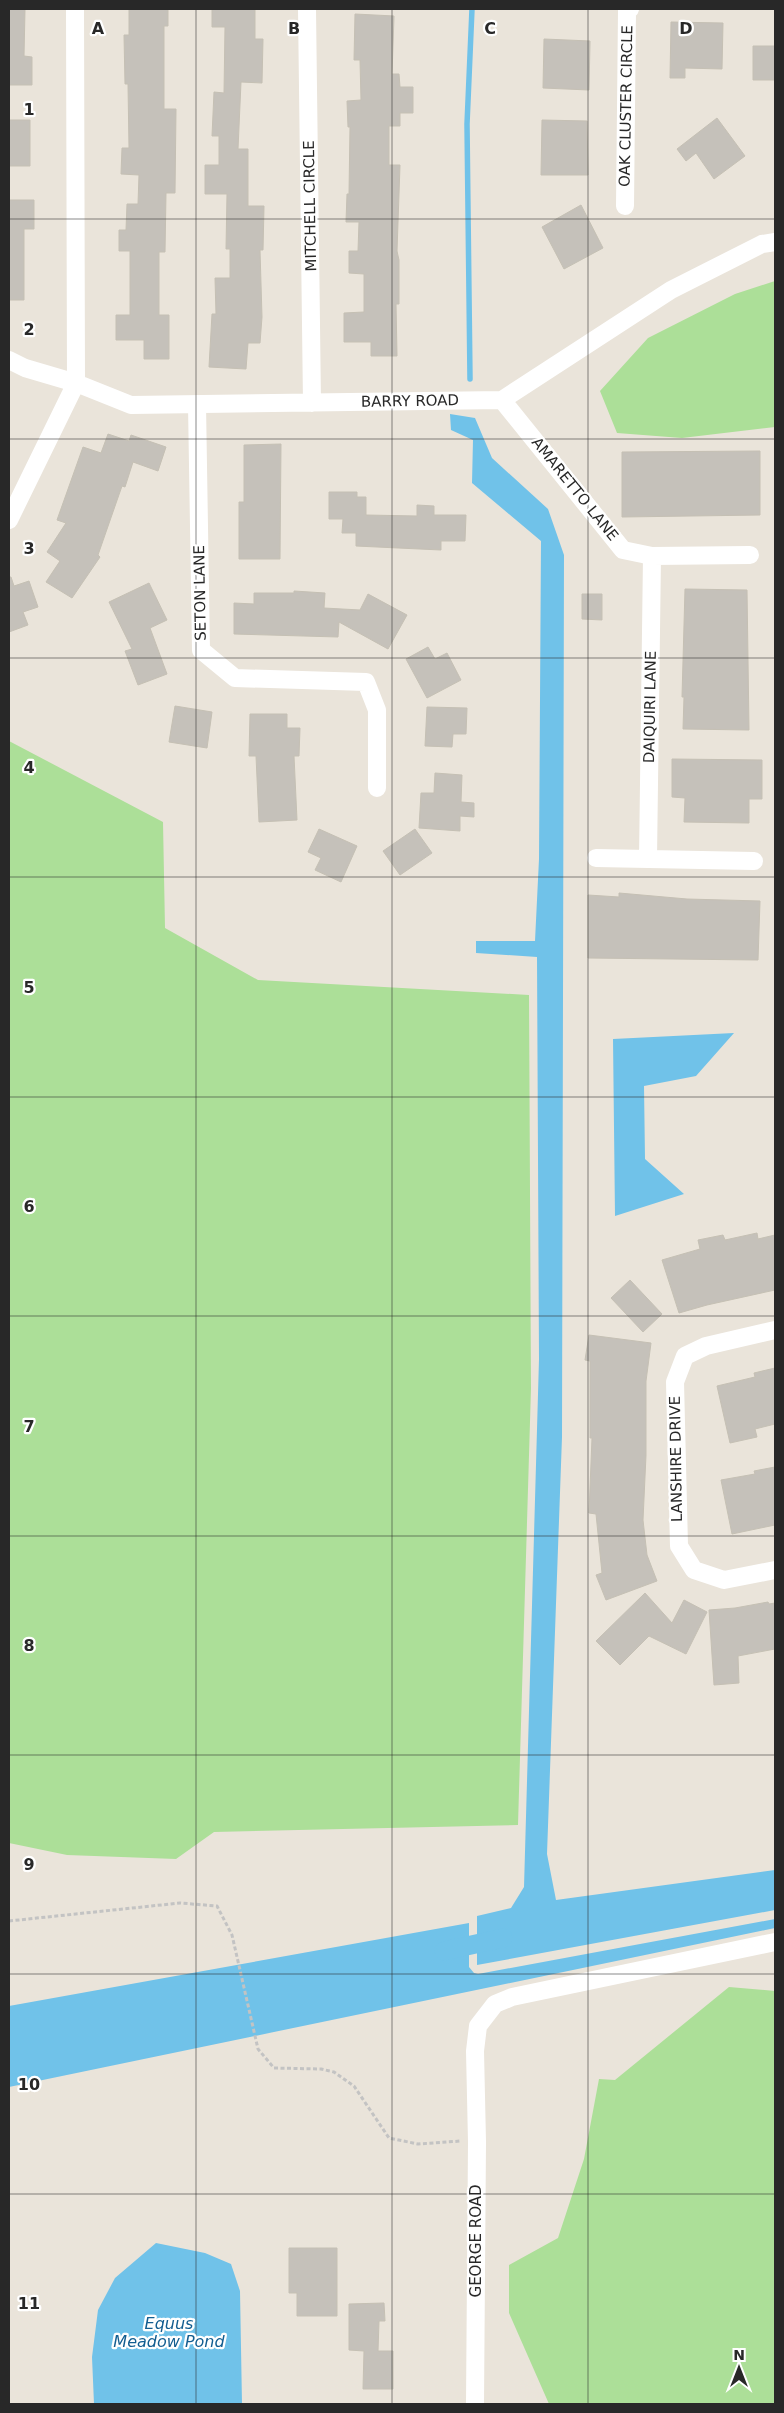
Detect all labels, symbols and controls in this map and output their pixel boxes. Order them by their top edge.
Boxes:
text: A [92,19,105,38]
text: B [288,19,300,38]
text: C [484,19,496,38]
text: D [679,19,693,38]
street label: OAK CLUSTER CIRCLE [616,25,636,187]
text: 1 [23,100,35,119]
street label: MITCHELL CIRCLE [300,140,320,272]
text: 2 [23,320,35,339]
street label: BARRY ROAD [361,391,459,411]
street label: AMARETTO LANE [528,434,622,544]
text: 3 [23,539,35,558]
street label: SETON LANE [190,545,210,641]
street label: DAIQUIRI LANE [640,651,660,763]
text: 4 [23,758,35,777]
text: 5 [23,978,35,997]
text: 6 [23,1197,35,1216]
street label: LANSHIRE DRIVE [666,1396,686,1522]
text: 7 [23,1417,35,1436]
text: 8 [23,1636,35,1655]
text: 9 [23,1855,35,1874]
text: 10 [18,2075,40,2094]
street label: GEORGE ROAD [467,2185,485,2297]
text: 11 [18,2294,40,2313]
water label: Equus Meadow Pond [113,2314,225,2351]
north arrow [714,2343,764,2393]
text: N [733,2347,745,2363]

